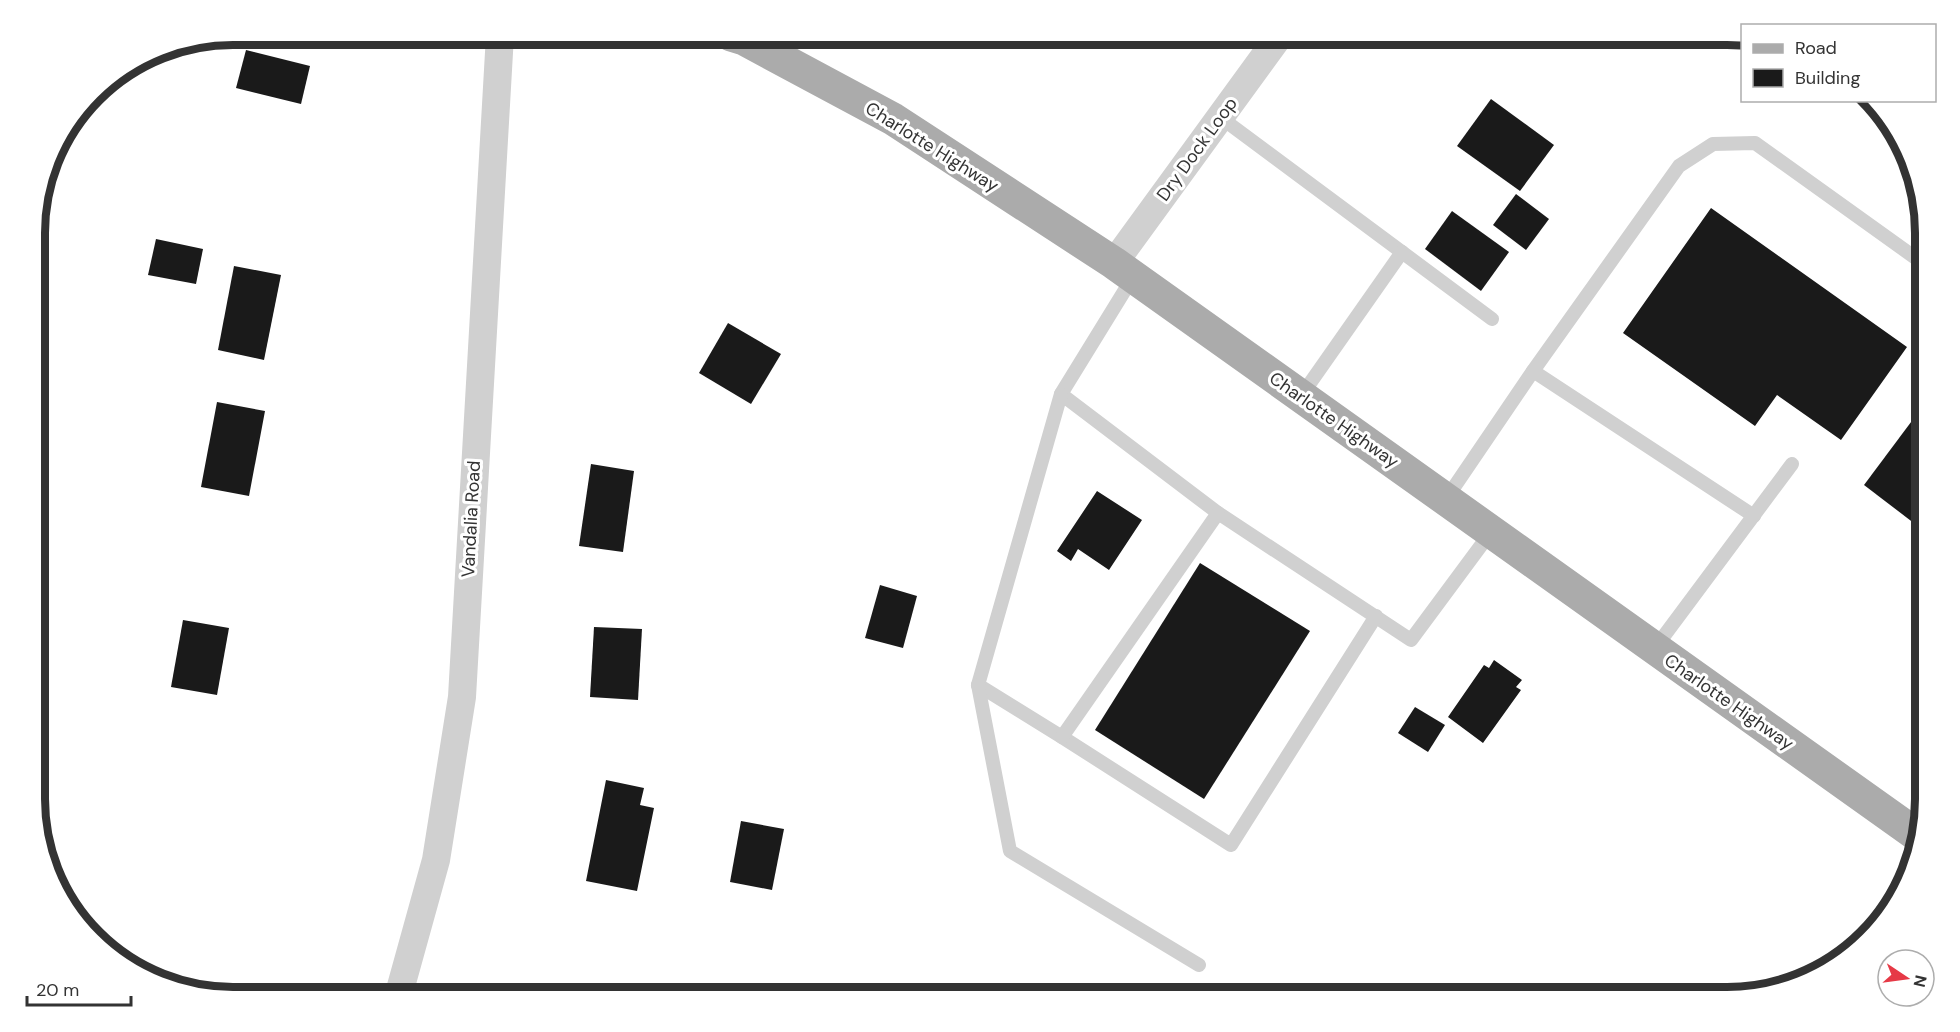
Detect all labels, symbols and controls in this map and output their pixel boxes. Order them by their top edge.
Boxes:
legend [1741,24,1936,102]
text: Road [1795,36,1837,60]
text: Building [1795,66,1860,90]
street label: Dry Dock Loop [1151,92,1243,206]
street label: Charlotte Highway [861,96,1003,198]
street label: Charlotte Highway [1265,366,1403,474]
street label: Vandalia Road [456,460,486,578]
street label: Charlotte Highway [1660,648,1798,756]
north arrow [1876,948,1936,1008]
scale bar [27,969,130,1007]
text: N [1909,973,1932,989]
text: 20 m [36,978,79,1002]

